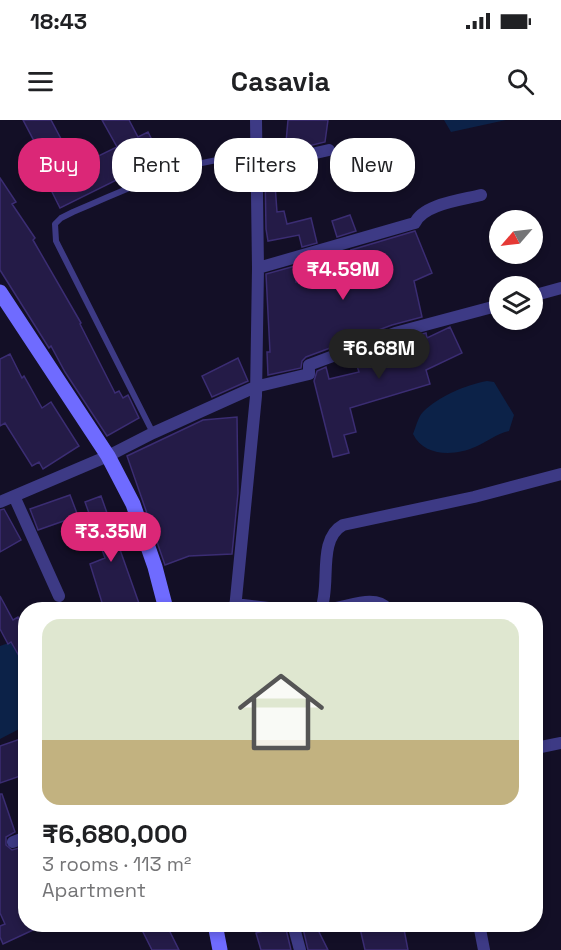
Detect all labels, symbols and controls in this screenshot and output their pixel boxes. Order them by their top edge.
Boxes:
text: 18:43 [30,7,87,35]
text: Casavia [231,64,330,99]
icon: menu [24,65,57,98]
icon: search [504,65,537,98]
chip: Buy [18,138,100,192]
chip: Rent [112,138,202,192]
chip: Filters [214,138,318,192]
chip: New [330,138,415,192]
north arrow [489,210,543,264]
map controls [489,210,543,330]
pin: ₹4.59M [294,250,392,301]
text: ₹4.59M [306,256,380,282]
button: layers [489,276,543,330]
pin: ₹6.68M [330,329,428,380]
text: ₹6.68M [343,335,415,361]
pin: ₹3.35M [62,512,160,563]
text: ₹3.35M [75,518,147,544]
icon: home [227,658,335,766]
text: ₹6,680,000 [42,817,188,851]
text: 3 rooms · 113 m² [42,851,191,877]
text: Apartment [42,877,146,903]

